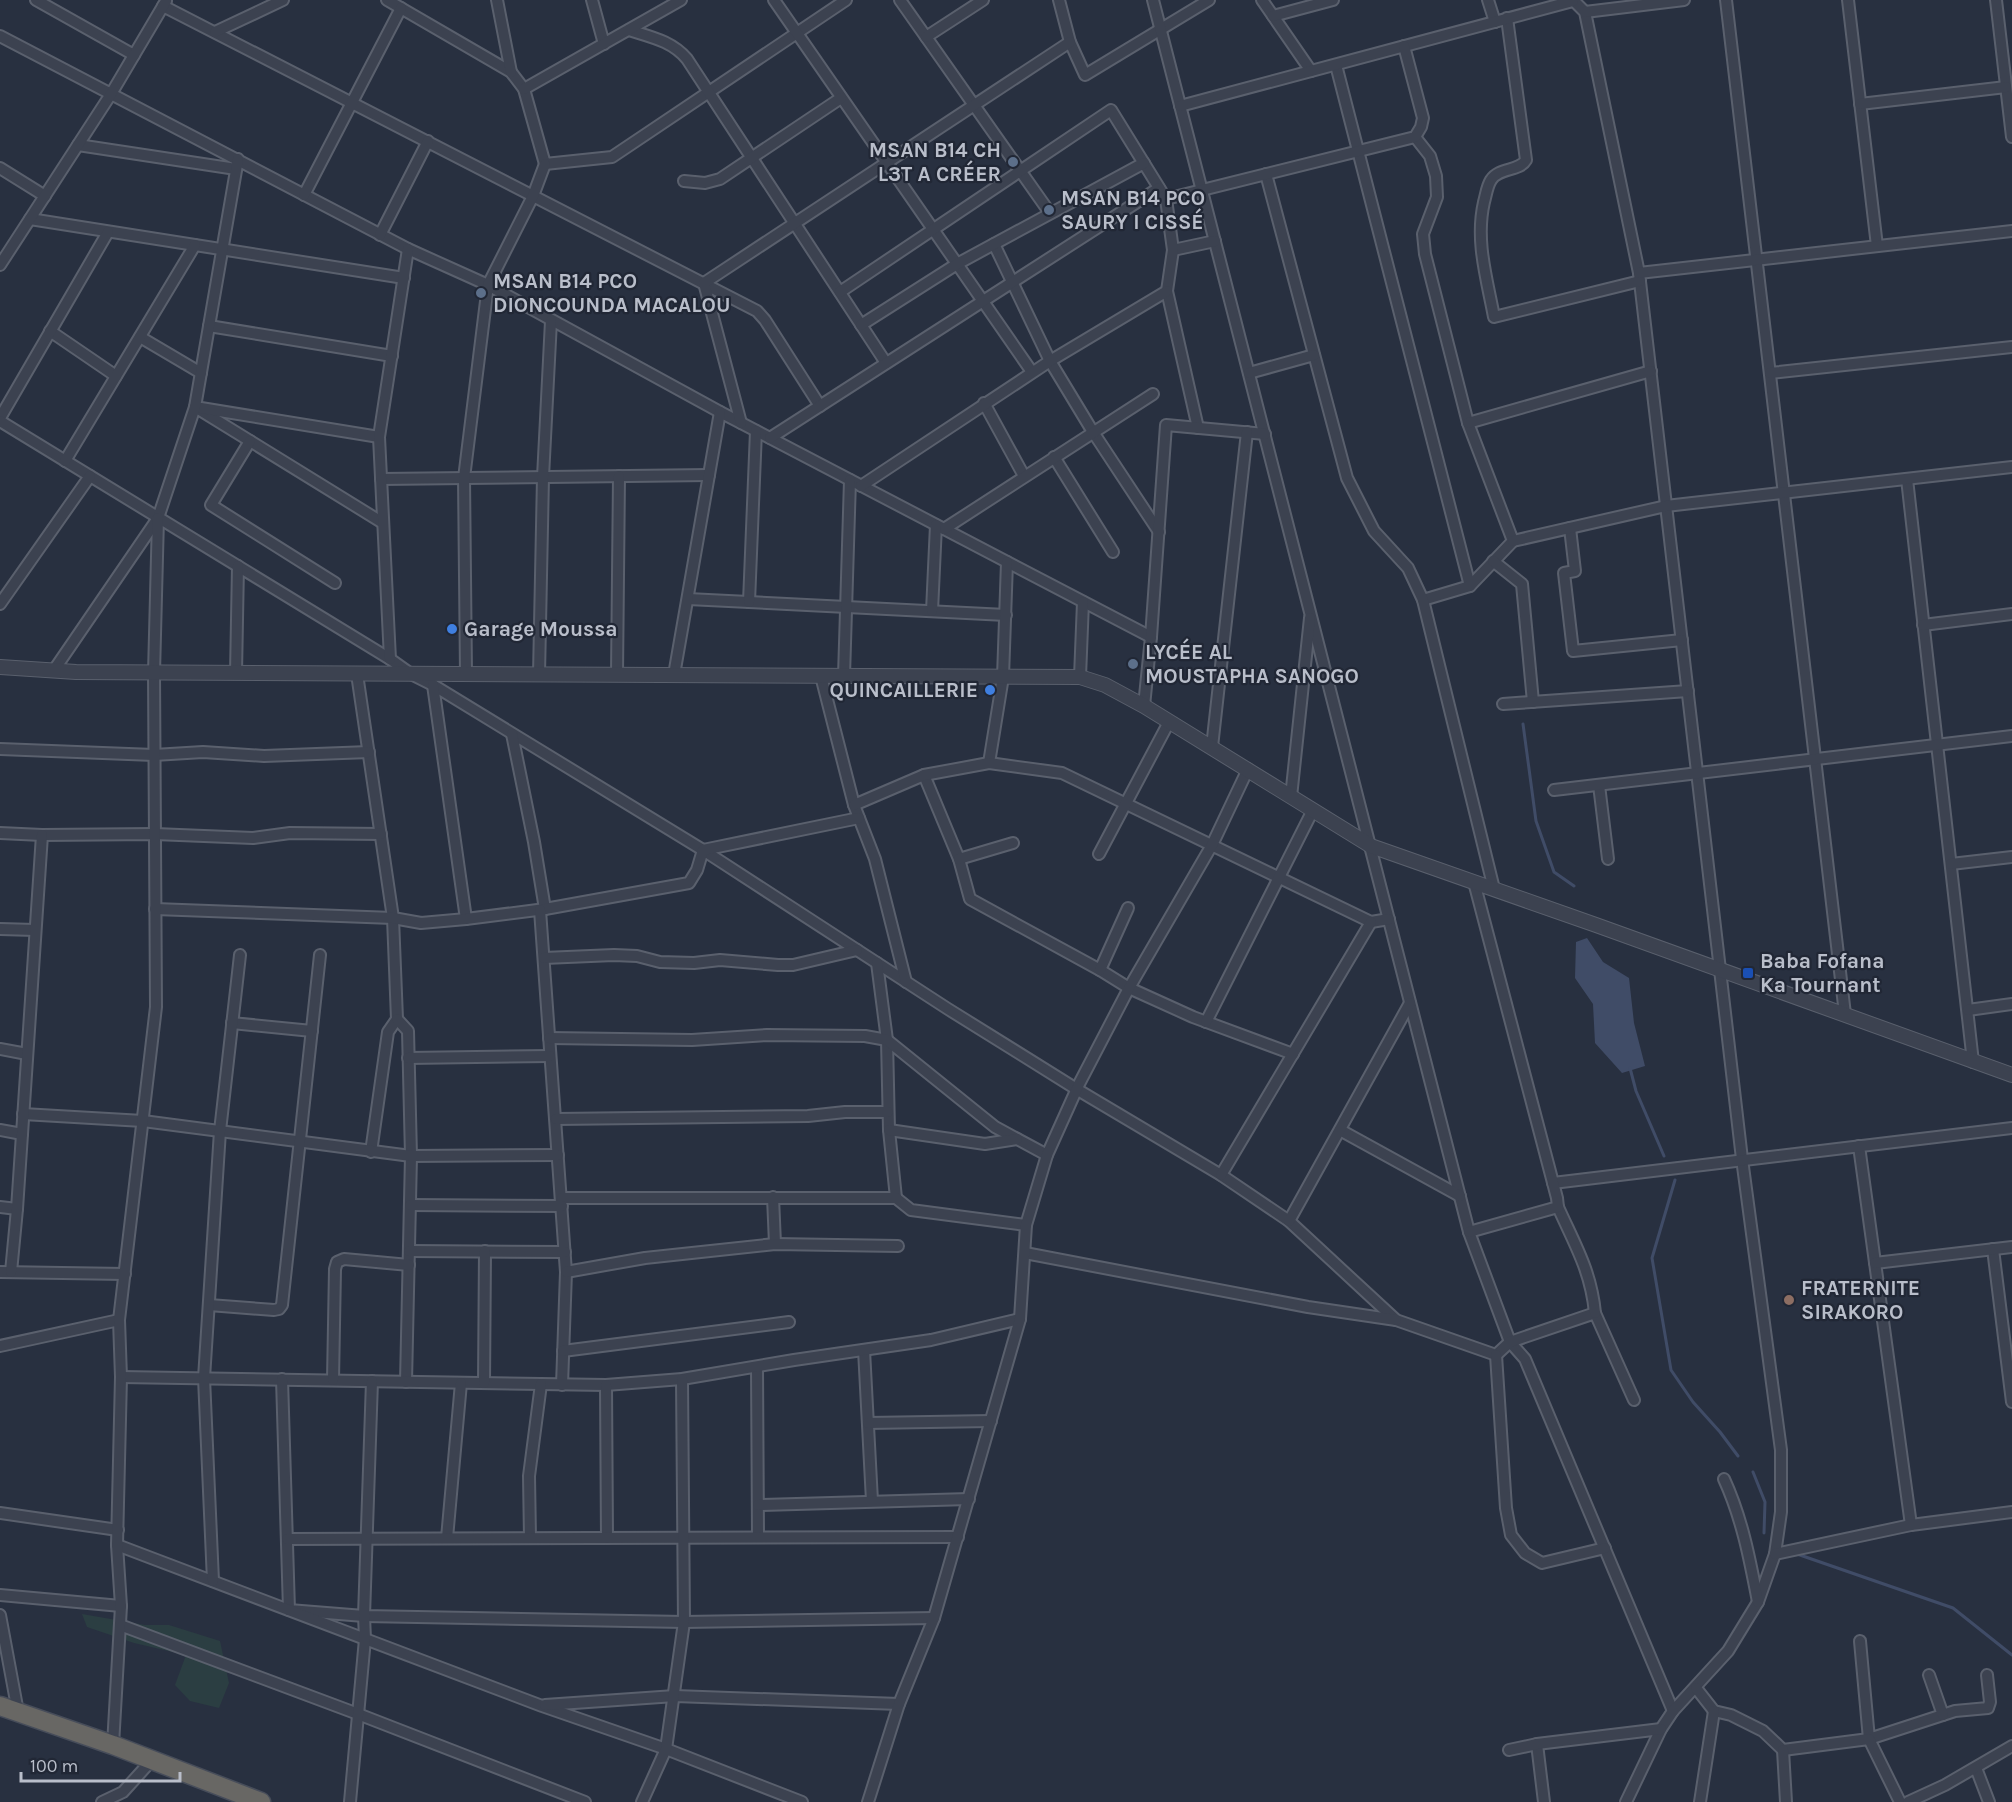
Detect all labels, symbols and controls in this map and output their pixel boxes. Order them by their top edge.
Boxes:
place label: MSAN B14 CH L3T A CRÉER [869,138,1001,186]
marker: MSAN B14 CH L3T A CRÉER [1006,155,1020,169]
place label: MSAN B14 PCO SAURY I CISSÉ [1061,186,1205,234]
marker: MSAN B14 PCO SAURY I CISSÉ [1042,203,1056,217]
place label: MSAN B14 PCO DIONCOUNDA MACALOU [493,269,730,317]
marker: MSAN B14 PCO DIONCOUNDA MACALOU [474,286,488,300]
place label: Garage Moussa [464,617,618,641]
marker: Garage Moussa [445,622,459,636]
place label: LYCÉE AL MOUSTAPHA SANOGO [1145,638,1359,688]
marker: LYCÉE AL MOUSTAPHA SANOGO [1126,657,1140,671]
place label: QUINCAILLERIE [830,678,978,702]
marker: QUINCAILLERIE [983,683,997,697]
place label: Baba Fofana Ka Tournant [1760,949,1884,997]
marker: Baba Fofana Ka Tournant [1741,966,1755,980]
place label: FRATERNITE SIRAKORO [1801,1276,1920,1324]
marker: FRATERNITE SIRAKORO [1782,1293,1796,1307]
scale bar [21,1745,180,1783]
text: 100 m [30,1755,78,1777]

